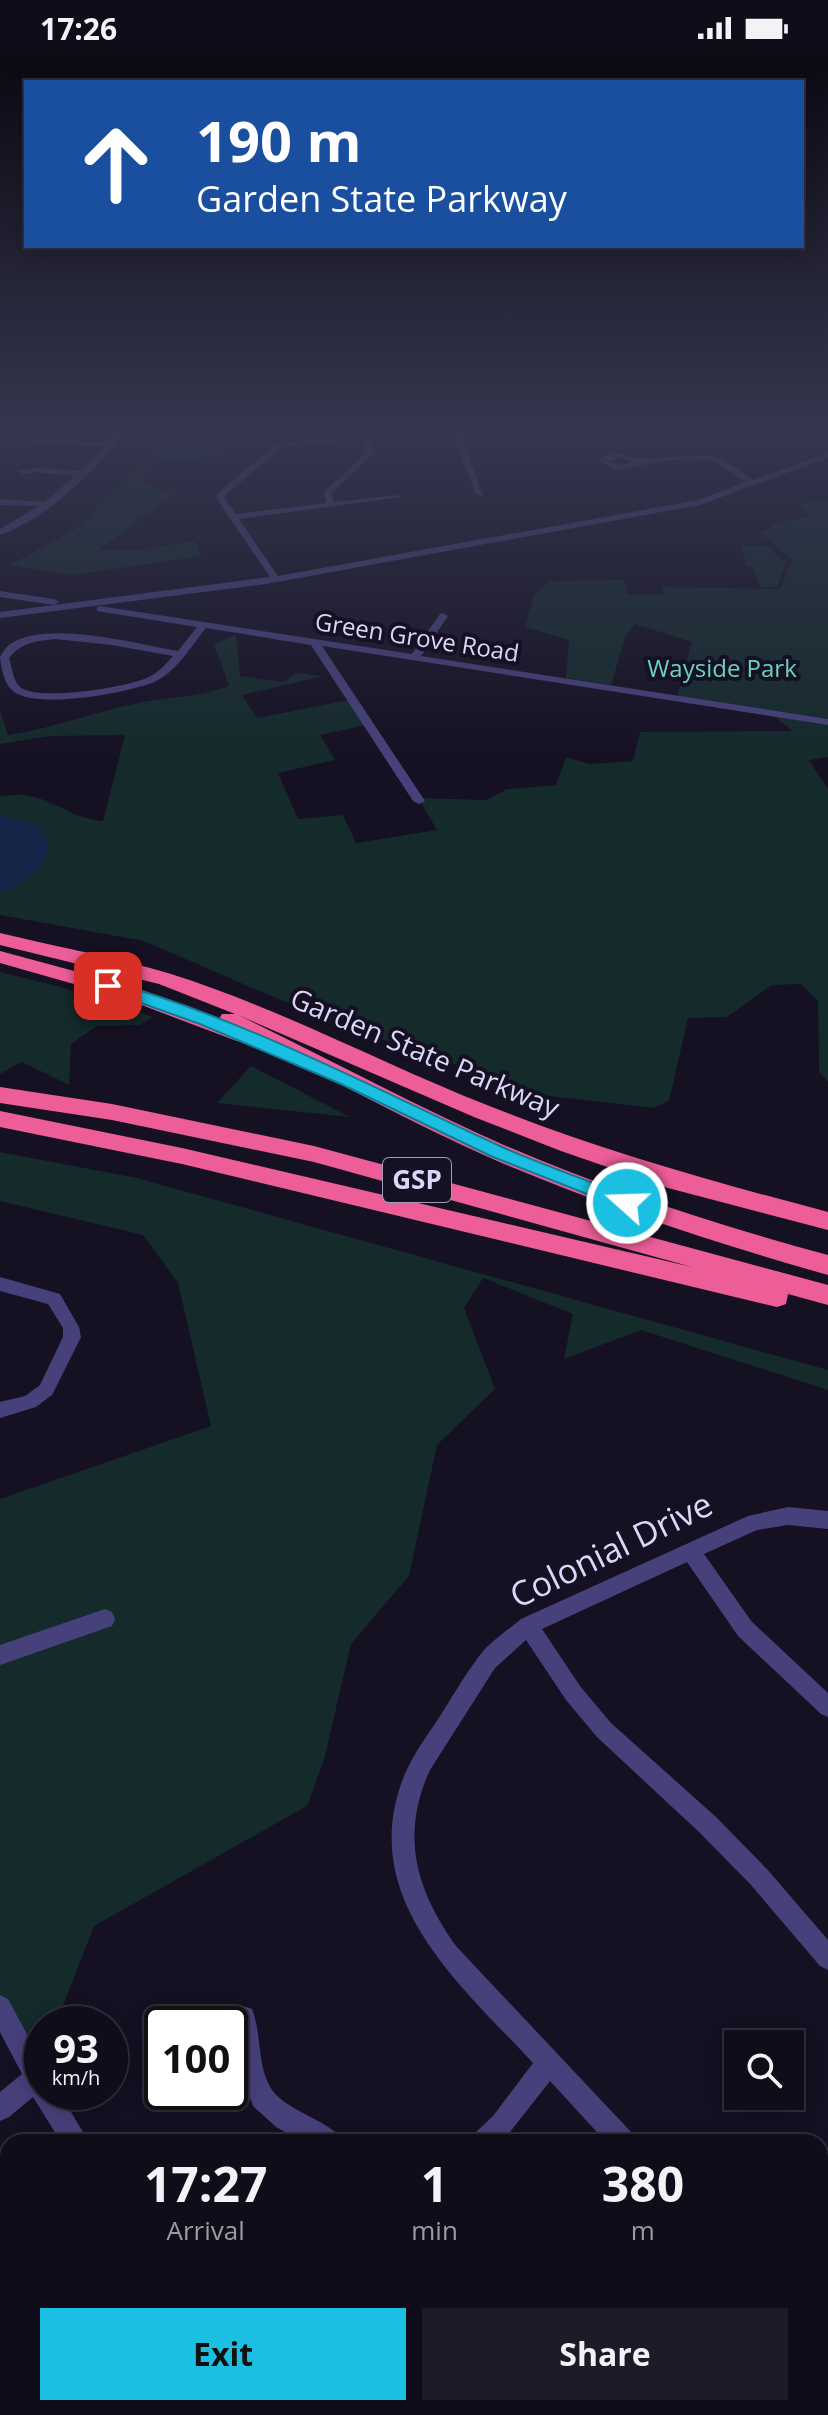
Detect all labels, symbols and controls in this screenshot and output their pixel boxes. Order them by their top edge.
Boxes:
text: 17:26 [40,8,117,49]
text: 190 m [196,102,362,178]
icon: ahead [64,112,168,216]
text: Garden State Parkway [196,174,567,223]
street label: Green Grove Road [313,604,521,669]
park label: Wayside Park [647,651,797,684]
pin [74,952,142,1020]
icon: arrive [86,964,130,1008]
street label: Garden State Parkway [285,978,566,1126]
road number: GSP [383,1158,451,1202]
position arrow [585,1161,669,1245]
street label: Colonial Drive [502,1480,719,1618]
speed limit sign: 100 [144,2006,248,2110]
text: 93 [53,2020,99,2075]
map controls [724,2030,804,2110]
button: search [724,2030,804,2110]
text: km/h [52,2064,100,2091]
text: 17:27 [144,2151,267,2216]
text: 1 [421,2151,448,2216]
text: 380 [602,2151,684,2216]
text: Arrival [166,2212,245,2248]
text: min [411,2212,458,2248]
text: m [631,2212,655,2248]
button: Exit [40,2308,406,2400]
button: Share [422,2308,788,2400]

